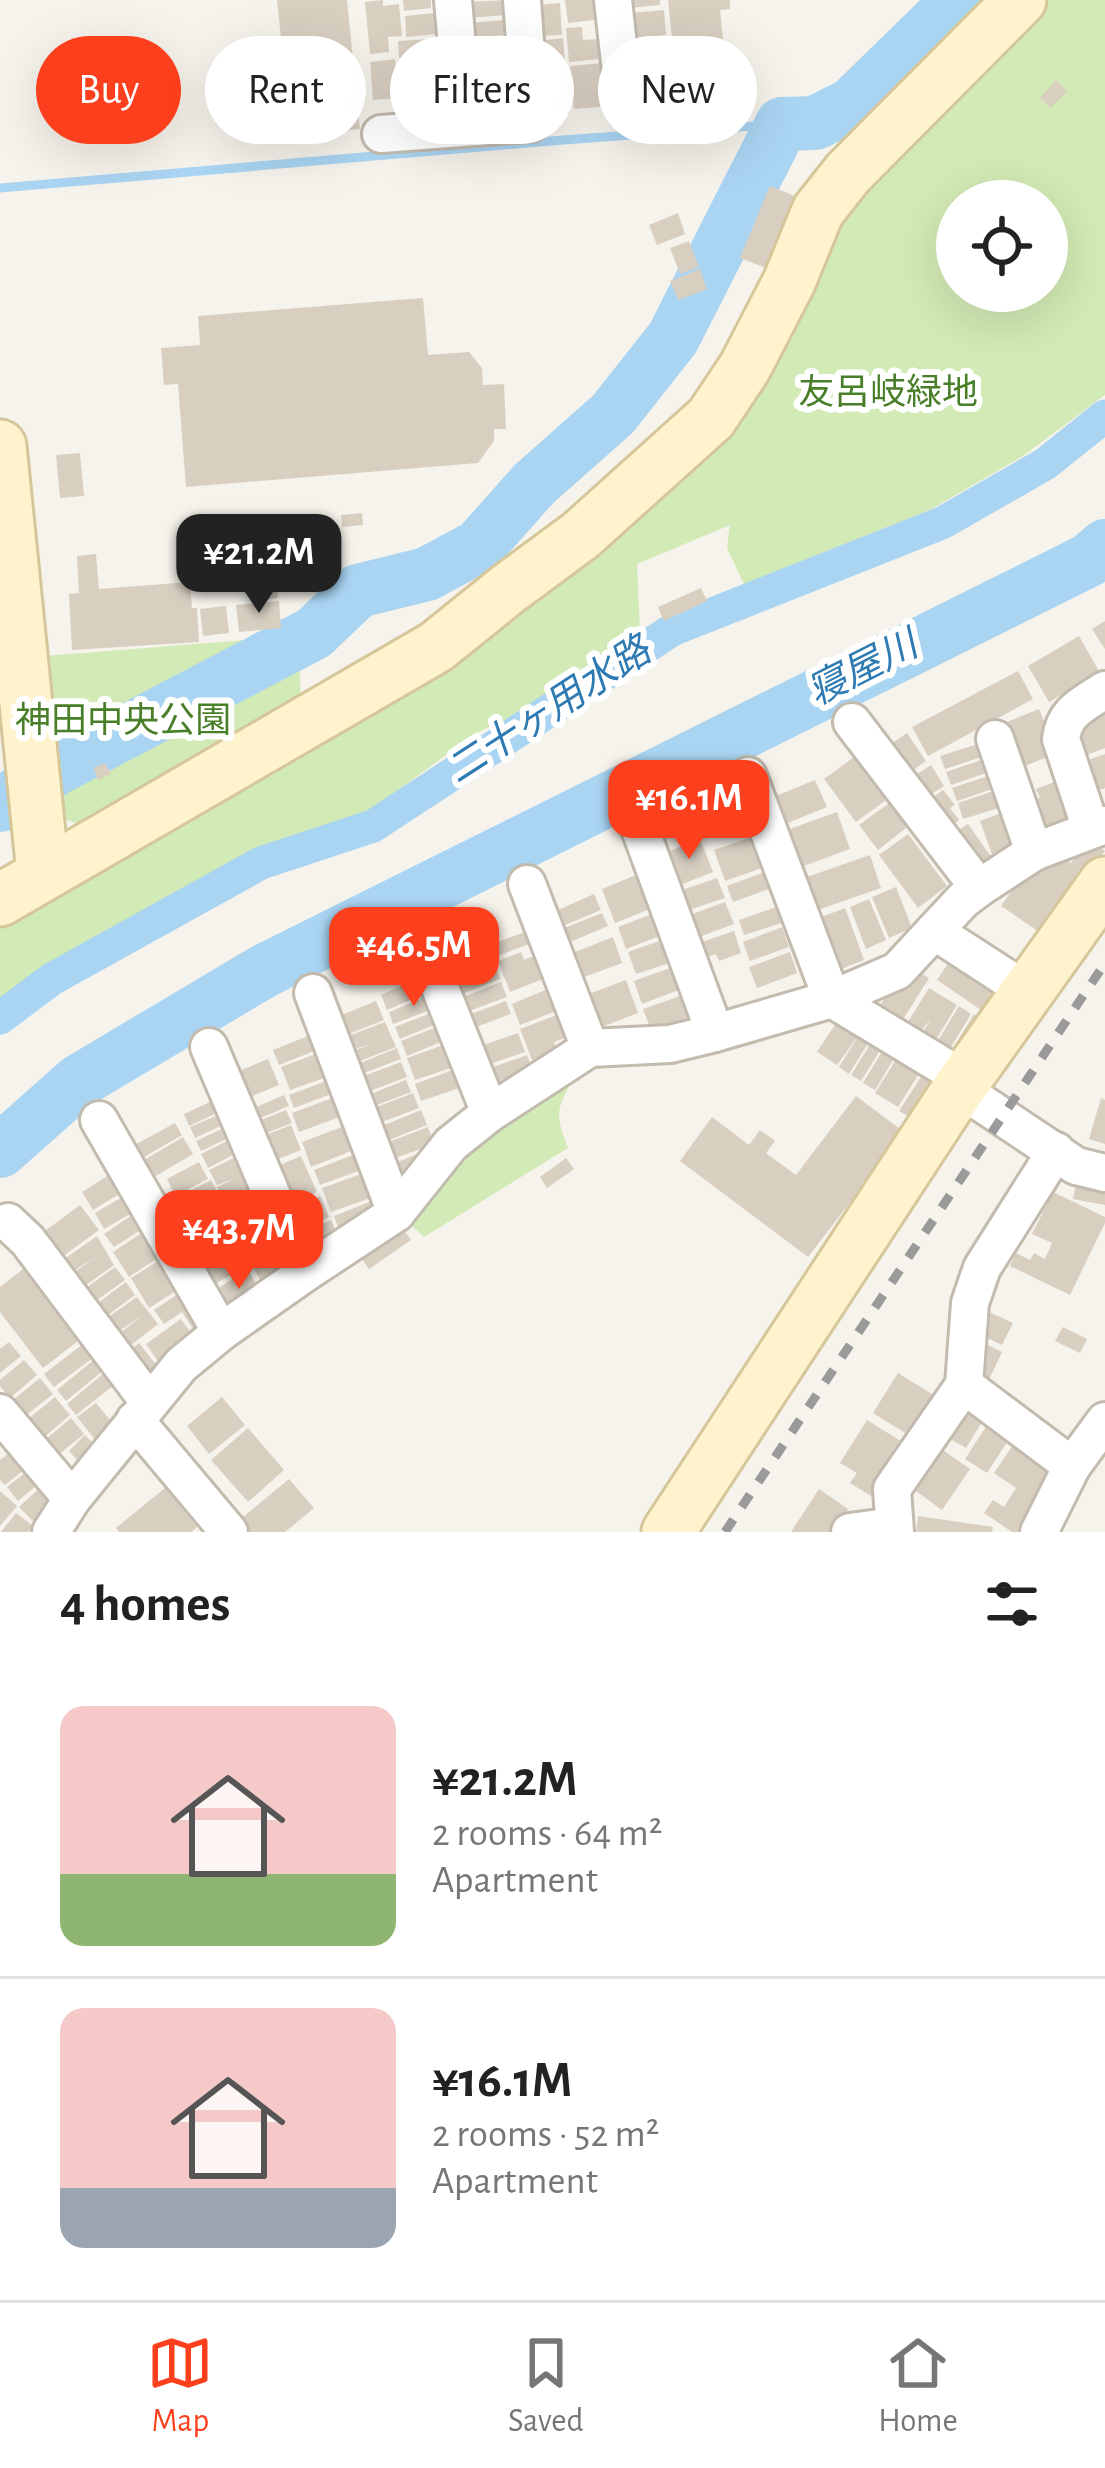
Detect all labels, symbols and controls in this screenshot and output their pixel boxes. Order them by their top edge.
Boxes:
chip: Buy [36,36,181,144]
chip: Rent [205,36,366,144]
chip: Filters [390,36,574,144]
chip: New [598,36,757,144]
map controls [936,180,1068,312]
button: locate [936,180,1068,312]
park label: 友呂岐緑地 [798,373,978,411]
pin: ¥21.2M [161,514,357,616]
text: ¥21.2M [203,533,315,572]
water label: 寝屋川 [801,621,928,713]
water label: 二十ヶ用水路 [439,628,660,791]
park label: 神田中央公園 [15,701,231,739]
pin: ¥16.1M [591,760,787,862]
text: ¥16.1M [635,779,743,818]
pin: ¥46.5M [316,907,512,1009]
text: ¥46.5M [356,926,472,965]
pin: ¥43.7M [141,1190,337,1292]
text: ¥43.7M [182,1209,296,1248]
icon: filters [979,1571,1045,1637]
text: 4 homes [60,1579,230,1630]
icon: home [156,1754,300,1898]
text: ¥21.2M [432,1754,578,1805]
text: 2 rooms · 64 m² [432,1814,662,1853]
text: Apartment [432,1861,598,1900]
text: ¥16.1M [432,2055,573,2106]
icon: home [156,2056,300,2200]
text: 2 rooms · 52 m² [432,2115,659,2154]
text: Apartment [432,2162,598,2201]
tab: Map [147,2330,213,2442]
tab: Saved [508,2330,584,2442]
tab: Home [878,2330,958,2442]

